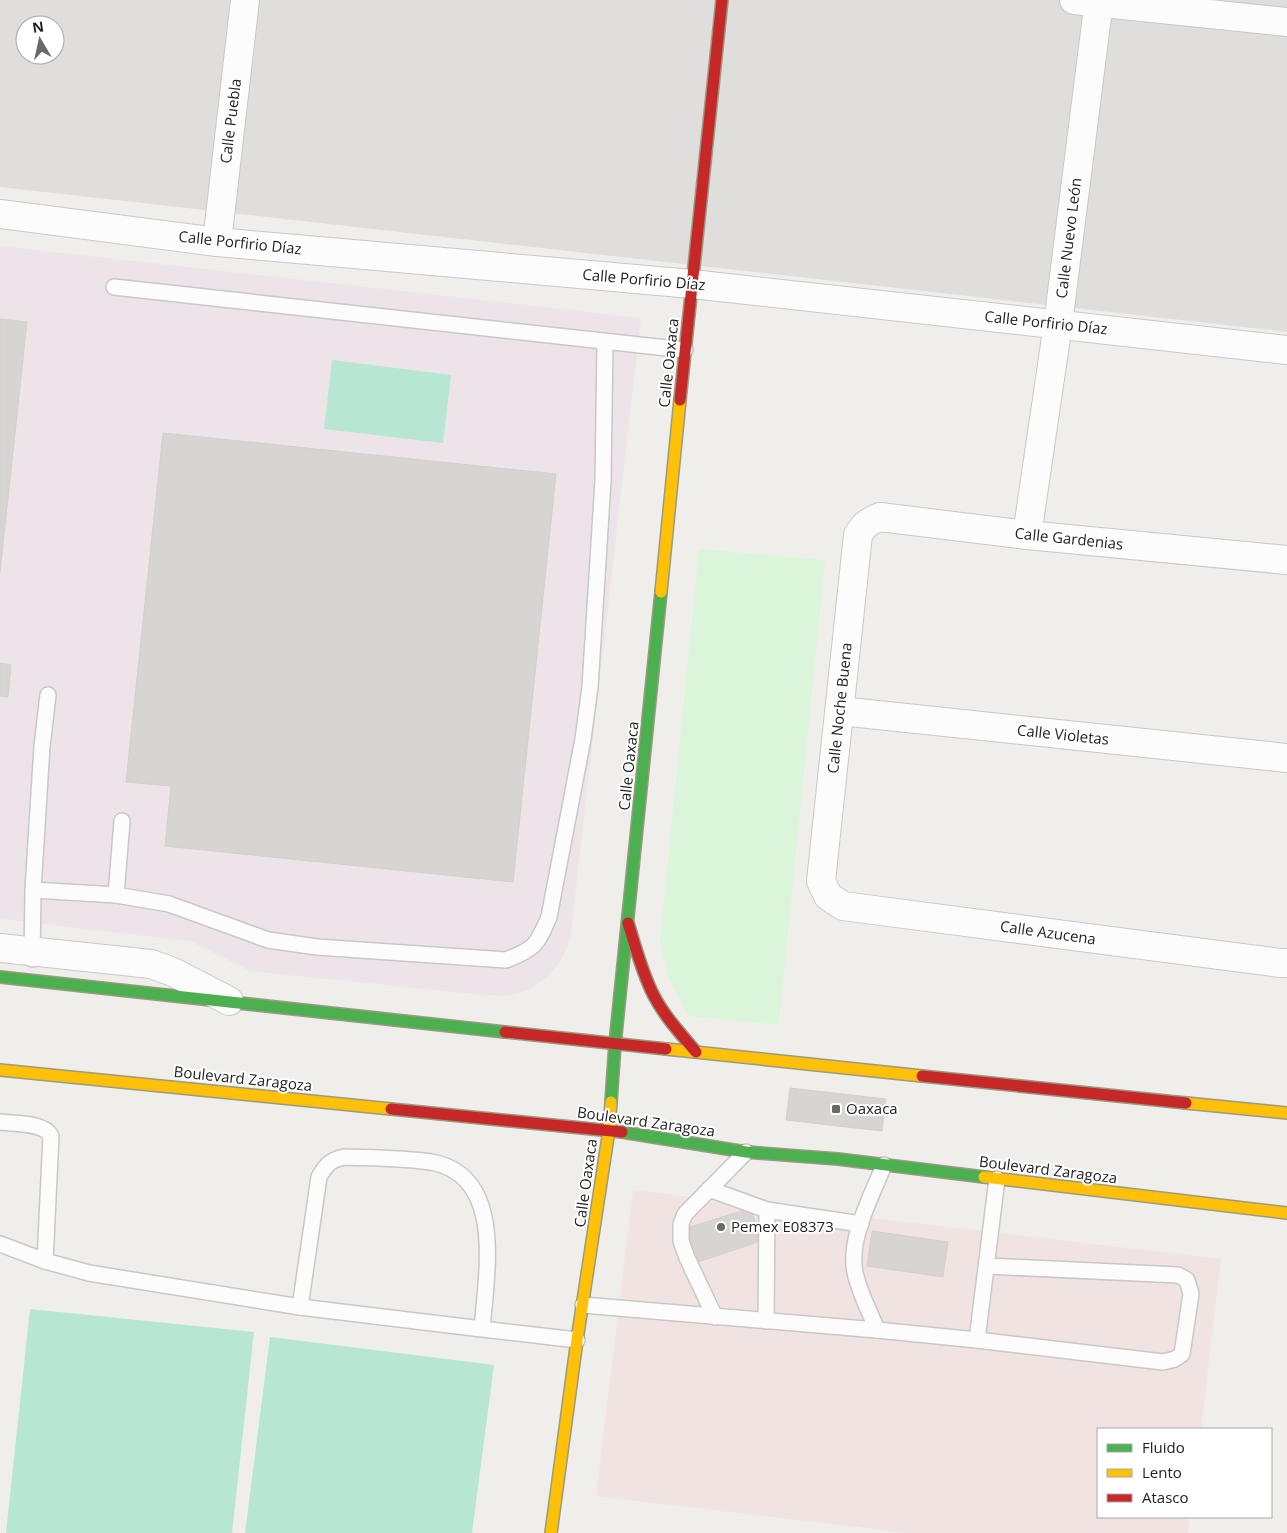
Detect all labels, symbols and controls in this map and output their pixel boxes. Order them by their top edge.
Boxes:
north arrow [15,15,65,65]
text: N [31,16,45,37]
street label: Calle Puebla [215,77,245,165]
street label: Calle Nuevo León [1051,176,1085,299]
street label: Calle Porfirio Díaz [178,226,303,258]
street label: Calle Porfirio Díaz [582,264,707,294]
street label: Calle Porfirio Díaz [984,306,1109,338]
street label: Calle Oaxaca [653,317,683,408]
street label: Calle Gardenias [1014,522,1124,554]
street label: Calle Noche Buena [822,641,856,774]
street label: Calle Violetas [1016,719,1110,749]
street label: Calle Oaxaca [613,720,643,811]
street label: Calle Azucena [999,915,1097,949]
street label: Boulevard Zaragoza [173,1061,313,1095]
place label: Oaxaca [846,1098,898,1118]
street label: Boulevard Zaragoza [576,1101,716,1141]
marker: Oaxaca [830,1103,842,1115]
street label: Calle Oaxaca [569,1137,601,1229]
street label: Boulevard Zaragoza [978,1151,1118,1187]
place label: Pemex E08373 [731,1216,834,1236]
marker: Pemex E08373 [715,1221,727,1233]
legend [1097,1428,1272,1518]
text: Fluido [1142,1437,1185,1457]
text: Lento [1142,1462,1182,1482]
text: Atasco [1142,1487,1189,1507]

